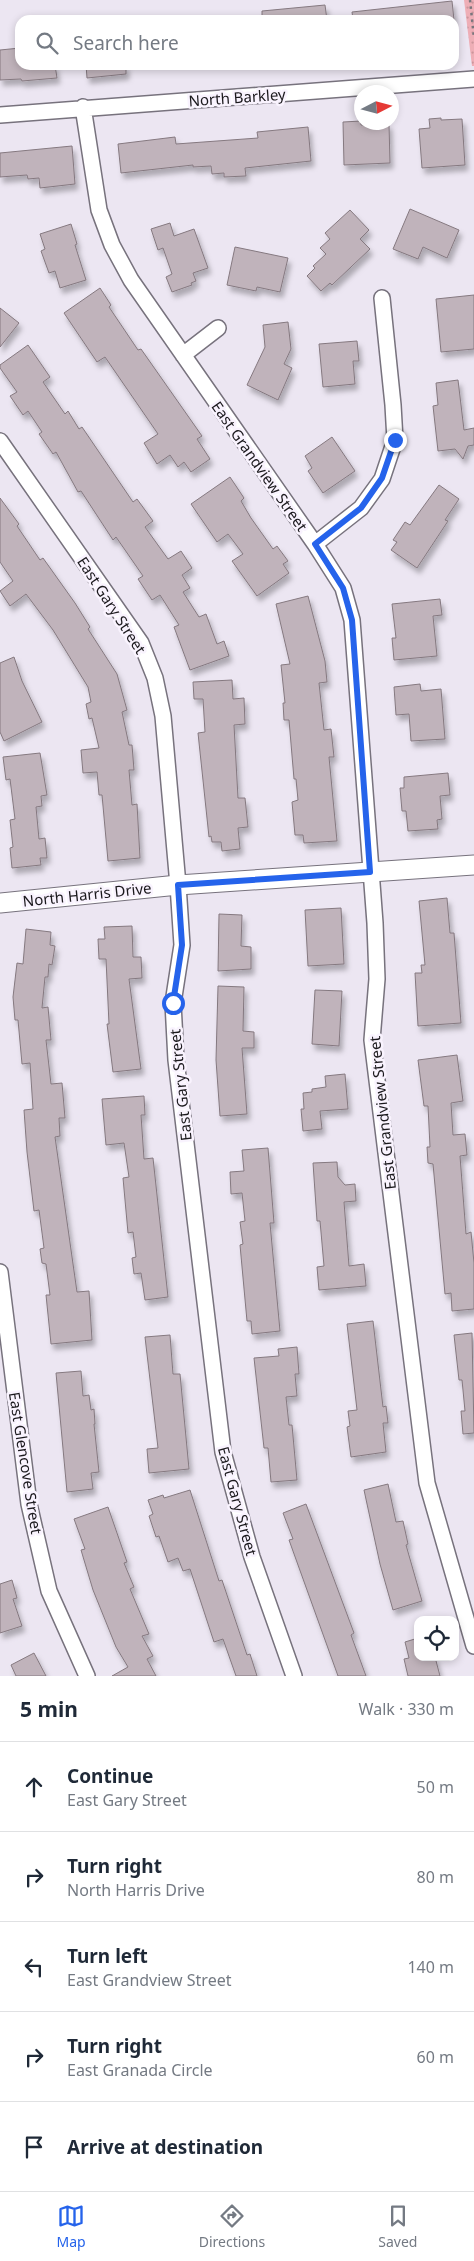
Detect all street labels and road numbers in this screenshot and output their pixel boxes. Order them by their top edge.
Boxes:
street label: North Barkley [188,84,287,110]
street label: East Grandview Street [208,397,313,535]
street label: East Gary Street [73,552,151,658]
street label: North Harris Drive [22,877,152,911]
street label: East Gary Street [164,1028,196,1142]
street label: East Grandview Street [364,1035,400,1191]
street label: East Glencove Street [5,1391,47,1536]
street label: East Gary Street [214,1444,262,1558]

